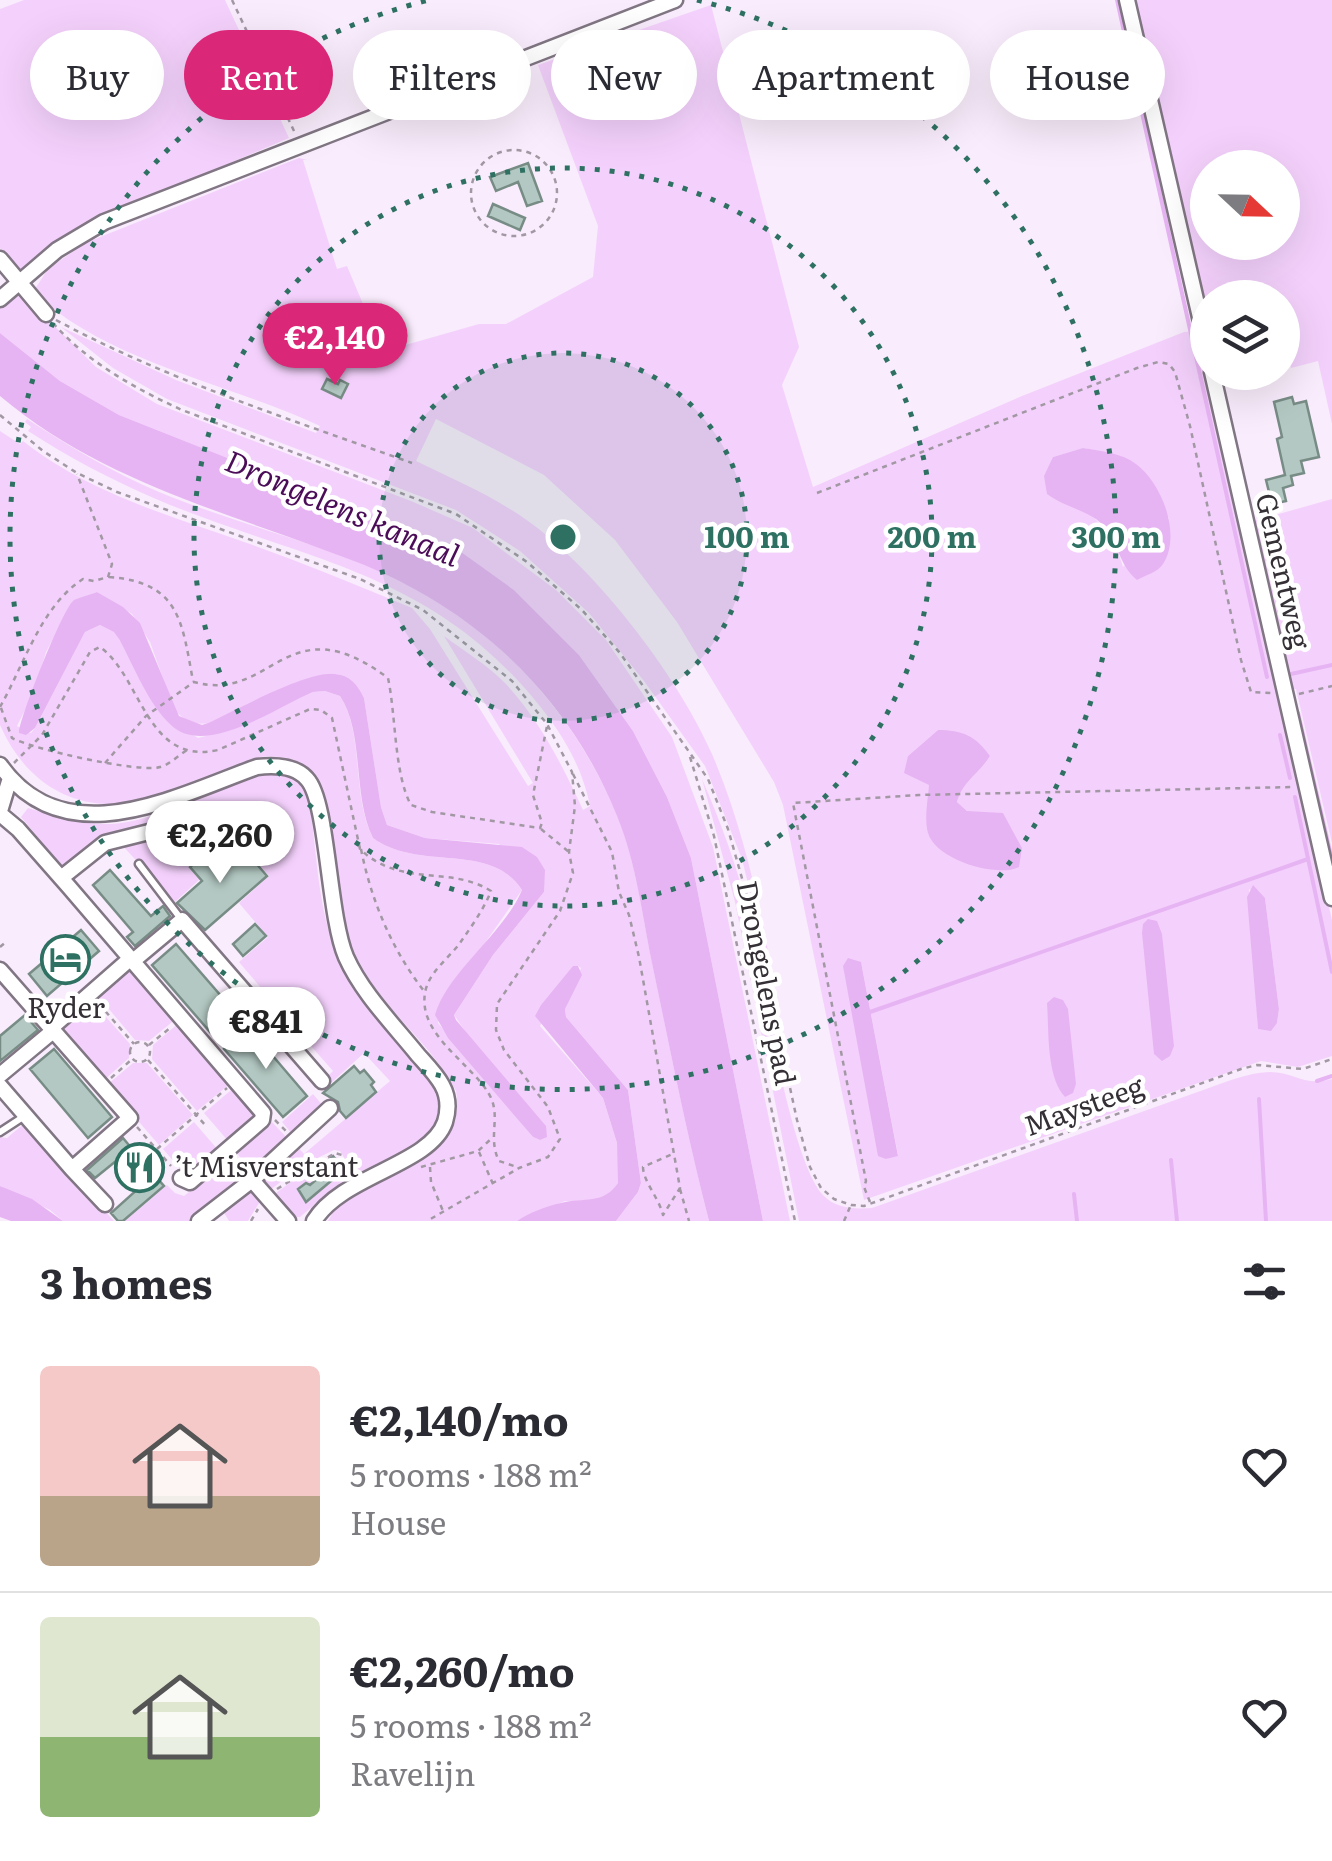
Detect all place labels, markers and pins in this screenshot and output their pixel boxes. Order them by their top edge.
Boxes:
pin: €2,140 [254,303,416,388]
centre of rings [545,519,581,555]
pin: €2,260 [139,801,301,886]
hotel icon: Ryder [40,934,92,986]
place label: Ryder [27,985,106,1027]
pin: €841 [207,987,325,1072]
restaurant icon: ’t Misverstant [113,1141,165,1193]
place label: ’t Misverstant [174,1144,359,1186]

